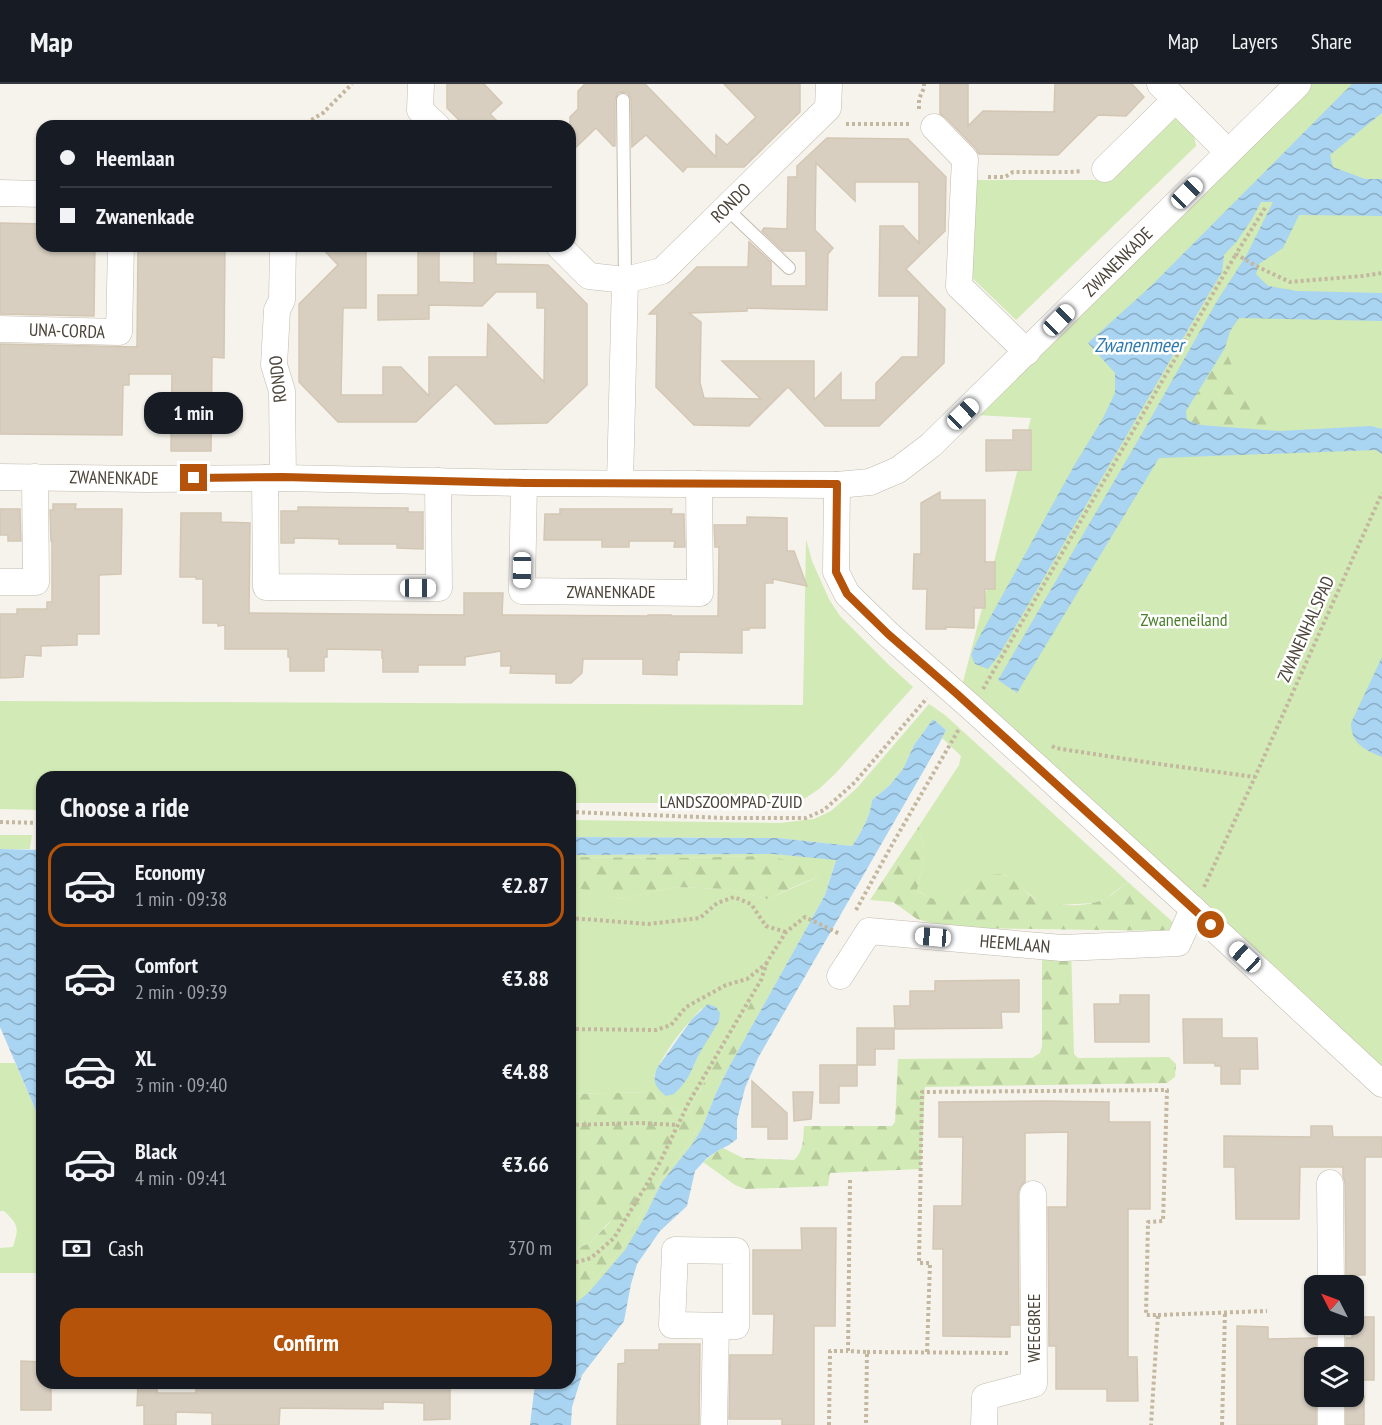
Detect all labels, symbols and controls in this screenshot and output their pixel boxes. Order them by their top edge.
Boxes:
text: Map [30,23,73,60]
text: Map [1168,28,1199,55]
text: Layers [1232,28,1278,55]
text: Share [1311,28,1352,55]
text: Heemlaan [96,144,175,172]
car [1168,174,1206,212]
street label: RONDO [706,178,755,227]
text: Zwanenkade [96,202,195,230]
street label: ZWANENKADE [1078,222,1157,301]
car [1040,301,1078,339]
street label: UNA-CORDA [29,318,106,343]
water label: Zwanenmeer [1095,332,1186,358]
street label: RONDO [264,354,291,404]
callout: 1 min [144,391,244,433]
car [944,395,982,433]
text: 1 min [173,400,214,426]
route end [180,464,207,491]
street label: ZWANENKADE [69,465,159,490]
car [513,552,531,588]
street label: ZWANENHALSPAD [1272,572,1339,685]
car [400,579,436,597]
street label: ZWANENKADE [566,580,656,603]
park label: Zwaneneiland [1140,608,1228,631]
text: Choose a ride [60,790,189,824]
street label: LANDSZOOMPAD-ZUID [659,790,803,813]
icon: car [63,858,117,912]
text: Economy [135,858,205,886]
text: €2.87 [502,871,549,899]
text: 1 min · 09:38 [135,886,227,912]
route start [1197,911,1224,938]
car [914,926,952,948]
street label: HEEMLAAN [979,929,1051,958]
car [1226,938,1264,976]
icon: car [63,951,117,1005]
text: Comfort [135,951,198,979]
text: €3.88 [502,964,549,992]
text: 2 min · 09:39 [135,979,227,1005]
icon: car [63,1044,117,1098]
text: XL [135,1044,156,1072]
text: €4.88 [502,1057,549,1085]
text: 3 min · 09:40 [135,1072,227,1098]
icon: car [63,1137,117,1191]
text: Black [135,1137,177,1165]
text: €3.66 [502,1150,549,1178]
text: 4 min · 09:41 [135,1165,227,1191]
icon: cash [60,1232,93,1265]
text: Cash [108,1234,144,1262]
text: 370 m [508,1235,552,1261]
north arrow [1304,1275,1364,1335]
map controls [1304,1275,1364,1407]
street label: WEEGBREE [1022,1294,1045,1362]
button: Confirm [60,1308,552,1377]
button: layers [1304,1347,1364,1407]

